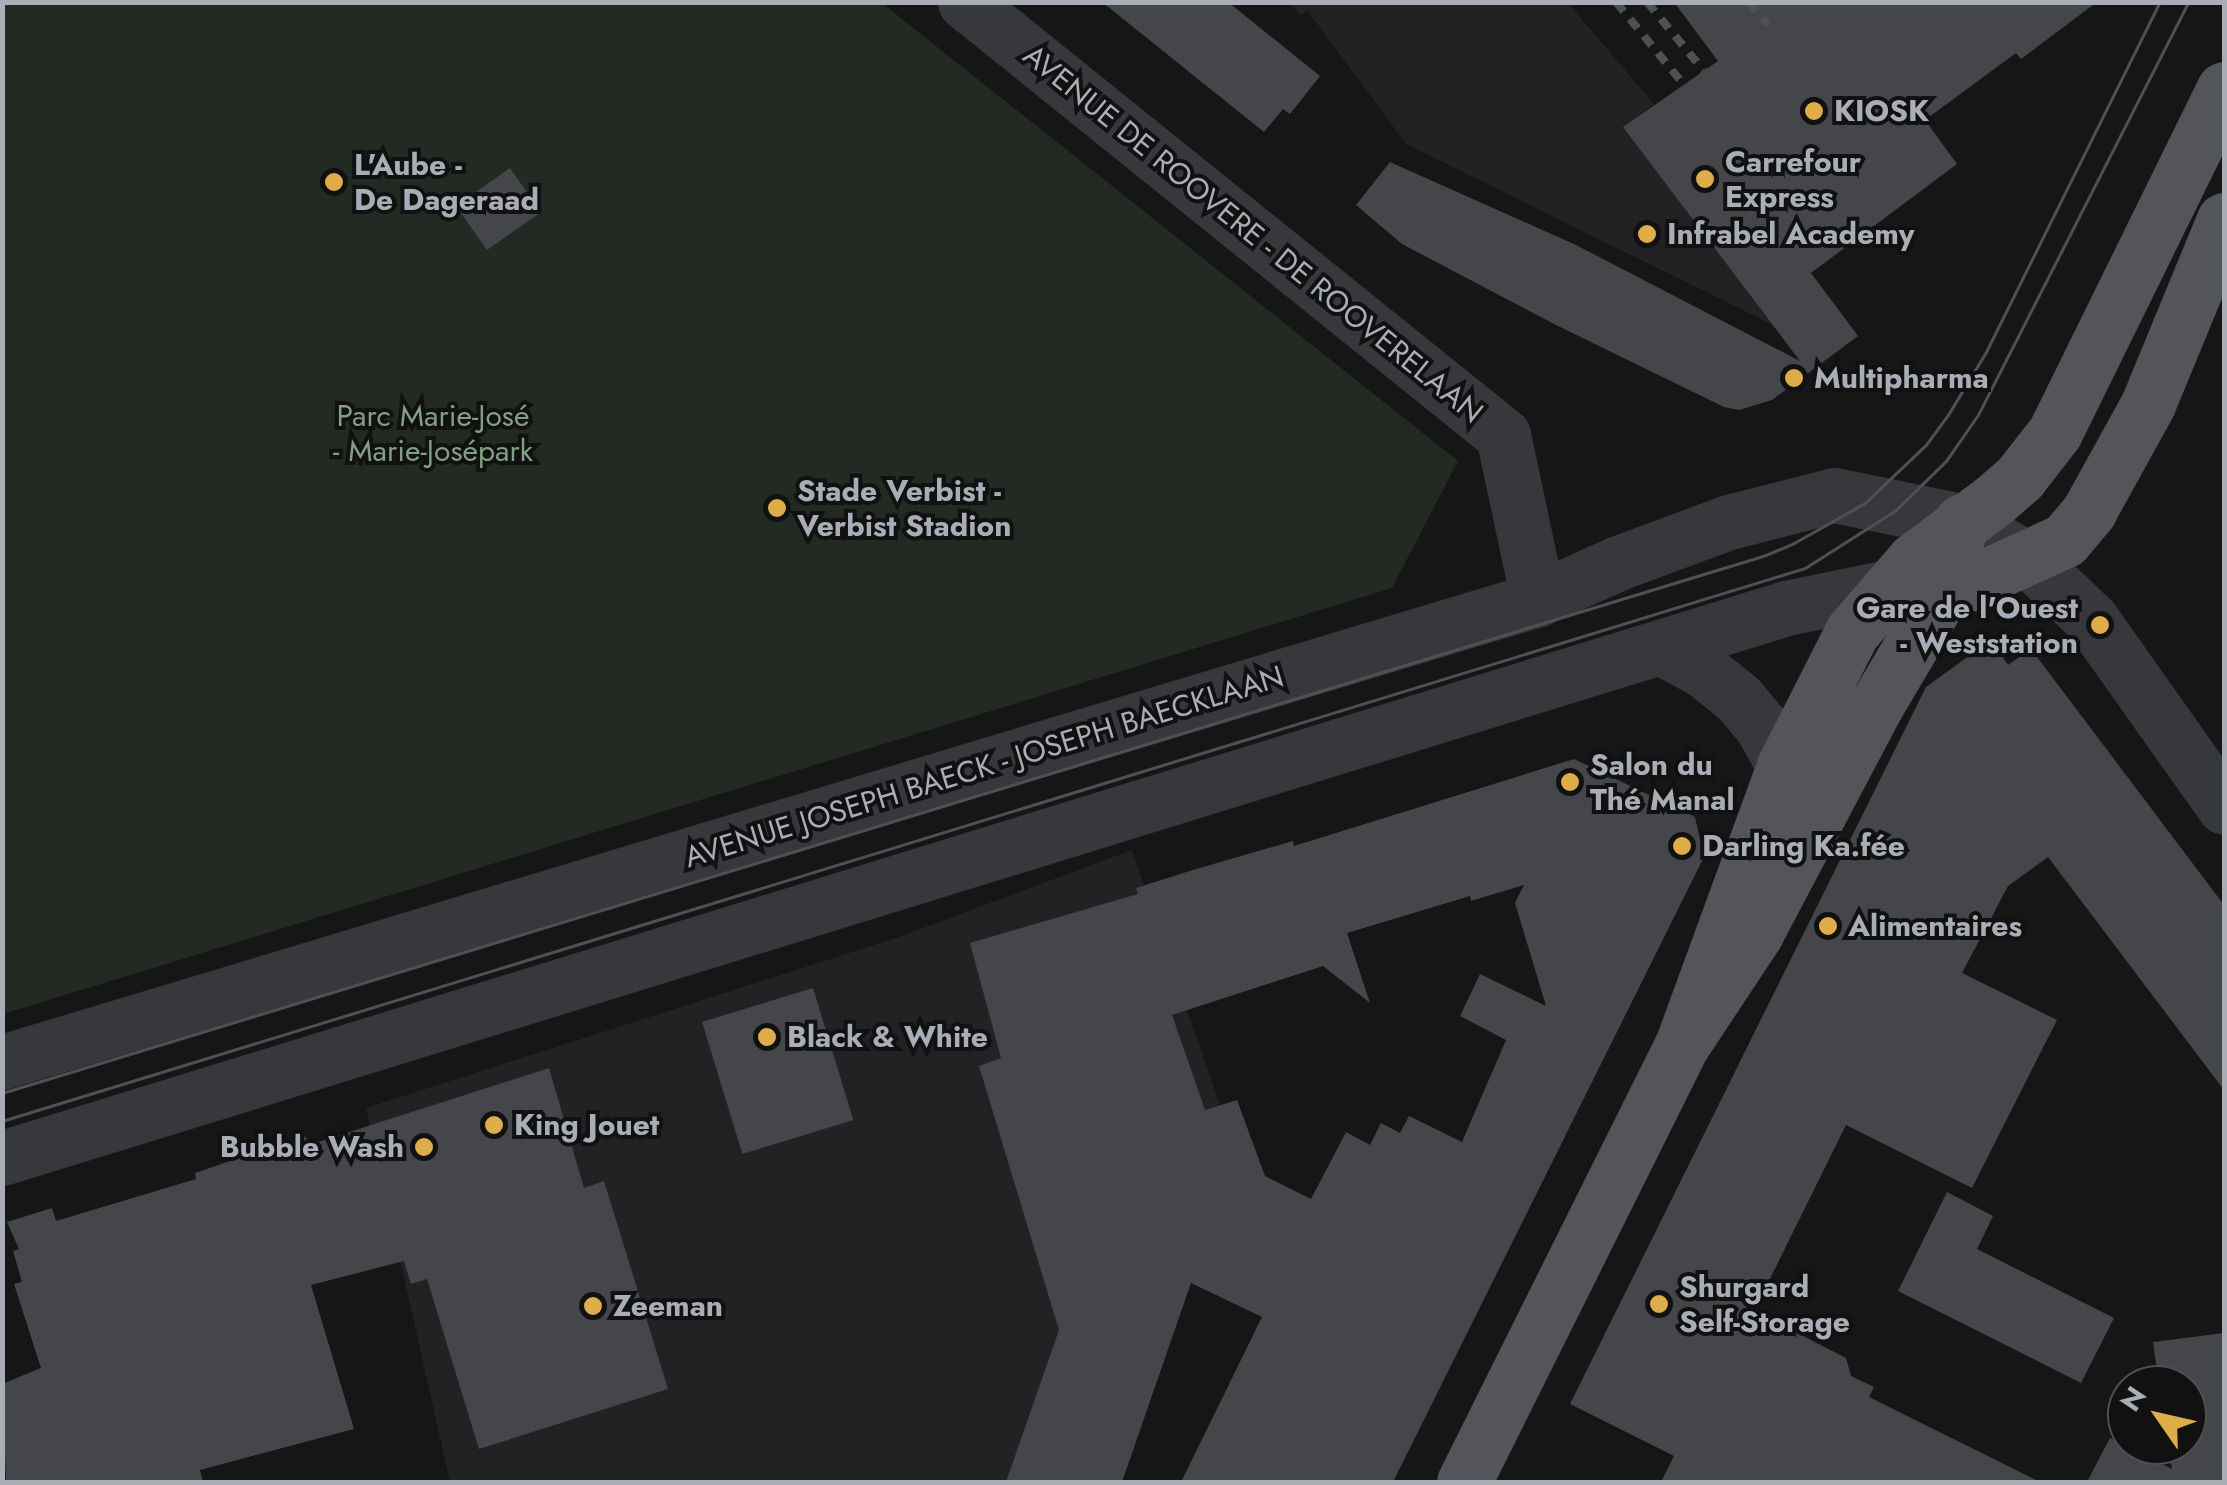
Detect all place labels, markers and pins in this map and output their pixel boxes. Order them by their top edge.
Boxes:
place label: KIOSK [1834,93,1929,129]
marker: KIOSK [1803,100,1825,122]
place label: Carrefour Express [1725,144,1861,214]
place label: L'Aube - De Dageraad [354,147,539,218]
marker: Carrefour Express [1694,168,1716,190]
marker: L'Aube - De Dageraad [323,171,345,193]
place label: Infrabel Academy [1667,216,1914,252]
marker: Infrabel Academy [1636,223,1658,245]
place label: Multipharma [1814,360,1989,396]
marker: Multipharma [1783,367,1805,389]
place label: Stade Verbist - Verbist Stadion [797,473,1011,544]
marker: Stade Verbist - Verbist Stadion [766,497,788,519]
place label: Gare de l'Ouest - Weststation [1856,590,2078,660]
marker: Gare de l'Ouest - Weststation [2087,612,2113,638]
place label: Salon du Thé Manal [1590,747,1735,818]
marker: Salon du Thé Manal [1559,771,1581,793]
place label: Darling Ka.fée [1702,828,1905,864]
marker: Darling Ka.fée [1671,835,1693,857]
place label: Alimentaires [1848,908,2022,944]
marker: Alimentaires [1817,915,1839,937]
place label: Black & White [787,1019,988,1055]
marker: Black & White [756,1026,778,1048]
place label: King Jouet [514,1107,659,1143]
marker: King Jouet [483,1114,505,1136]
place label: Bubble Wash [220,1129,404,1165]
marker: Bubble Wash [413,1136,435,1158]
place label: Shurgard Self-Storage [1679,1269,1850,1340]
place label: Zeeman [613,1288,723,1324]
marker: Shurgard Self-Storage [1648,1293,1670,1315]
marker: Zeeman [582,1295,604,1317]

